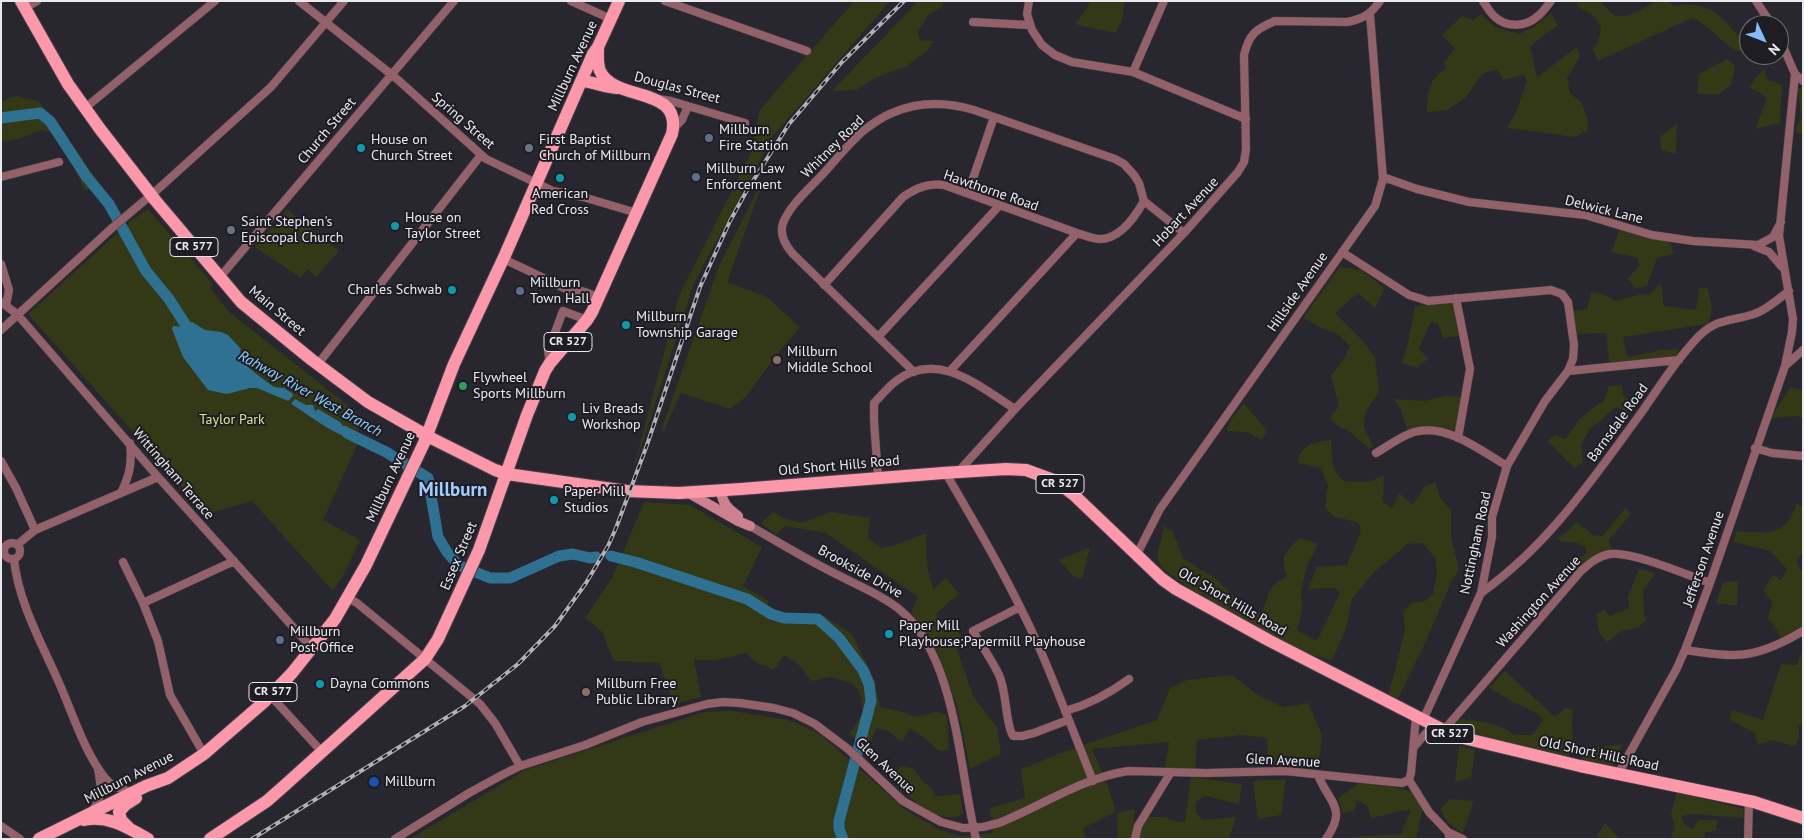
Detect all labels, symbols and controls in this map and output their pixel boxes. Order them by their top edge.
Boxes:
north arrow [1739,15,1789,65]
street label: Millburn Avenue [545,18,601,114]
text: N [1765,40,1784,59]
street label: Douglas Street [632,68,722,108]
street label: Spring Street [428,89,498,153]
street label: Church Street [294,94,360,168]
street label: Whitney Road [798,112,868,182]
place label: Millburn Fire Station [719,122,788,154]
place label: House on Church Street [371,132,452,164]
place label: First Baptist Church of Millburn [539,132,651,164]
marker: Millburn Fire Station [703,132,715,144]
marker: House on Church Street [355,142,367,154]
marker: First Baptist Church of Millburn [523,142,535,154]
place label: Millburn Law Enforcement [706,161,784,193]
street label: Hawthorne Road [941,167,1041,215]
marker: Millburn Law Enforcement [690,171,702,183]
marker: American Red Cross [554,172,566,184]
street label: Hobart Avenue [1150,174,1222,250]
place label: American Red Cross [531,186,589,218]
street label: Delwick Lane [1563,192,1645,228]
place label: House on Taylor Street [405,210,481,242]
place label: Saint Stephen's Episcopal Church [241,214,343,246]
marker: House on Taylor Street [389,220,401,232]
marker: Saint Stephen's Episcopal Church [225,224,237,236]
road number: CR 577 [170,238,218,256]
street label: Hillside Avenue [1264,249,1332,335]
place label: Millburn Town Hall [530,275,590,308]
street label: Main Street [245,282,309,340]
place label: Charles Schwab [348,282,442,298]
marker: Charles Schwab [446,284,458,296]
marker: Millburn Town Hall [514,285,526,297]
place label: Millburn Township Garage [636,309,738,342]
marker: Millburn Township Garage [620,319,632,331]
road number: CR 527 [544,332,592,352]
place label: Millburn Middle School [787,344,872,377]
water label: Rahway River West Branch [235,347,385,441]
marker: Millburn Middle School [771,354,783,366]
place label: Flywheel Sports Millburn [473,370,566,402]
marker: Flywheel Sports Millburn [457,380,469,392]
street label: Barnsdale Road [1584,381,1652,465]
place label: Liv Breads Workshop [582,401,644,434]
marker: Liv Breads Workshop [566,411,578,423]
park label: Taylor Park [199,412,265,428]
street label: Wittingham Terrace [129,425,217,523]
street label: Millburn Avenue [363,429,419,525]
street label: Old Short Hills Road [778,452,900,480]
road number: CR 527 [1036,474,1084,494]
district label: Millburn [419,480,487,502]
place label: Paper Mill Studios [564,484,624,516]
street label: Nottingham Road [1457,490,1495,596]
marker: Paper Mill Studios [548,494,560,506]
street label: Jefferson Avenue [1680,509,1728,609]
street label: Essex Street [437,519,481,593]
street label: Brookside Drive [815,542,905,602]
street label: Washington Avenue [1493,553,1585,651]
street label: Old Short Hills Road [1175,564,1289,640]
place label: Paper Mill Playhouse;Papermill Playhouse [899,618,1086,650]
place label: Millburn Post Office [290,624,354,656]
marker: Paper Mill Playhouse;Papermill Playhouse [883,628,895,640]
marker: Millburn Post Office [274,634,286,646]
place label: Dayna Commons [330,676,430,692]
place label: Millburn Free Public Library [596,676,678,709]
marker: Dayna Commons [314,678,326,690]
road number: CR 577 [249,682,297,702]
marker: Millburn Free Public Library [580,686,592,698]
road number: CR 527 [1426,724,1474,744]
street label: Old Short Hills Road [1538,733,1660,775]
street label: Glen Avenue [852,734,918,798]
street label: Millburn Avenue [82,748,176,808]
street label: Glen Avenue [1245,751,1321,771]
place label: Millburn [385,774,436,790]
marker: Millburn [367,775,381,789]

